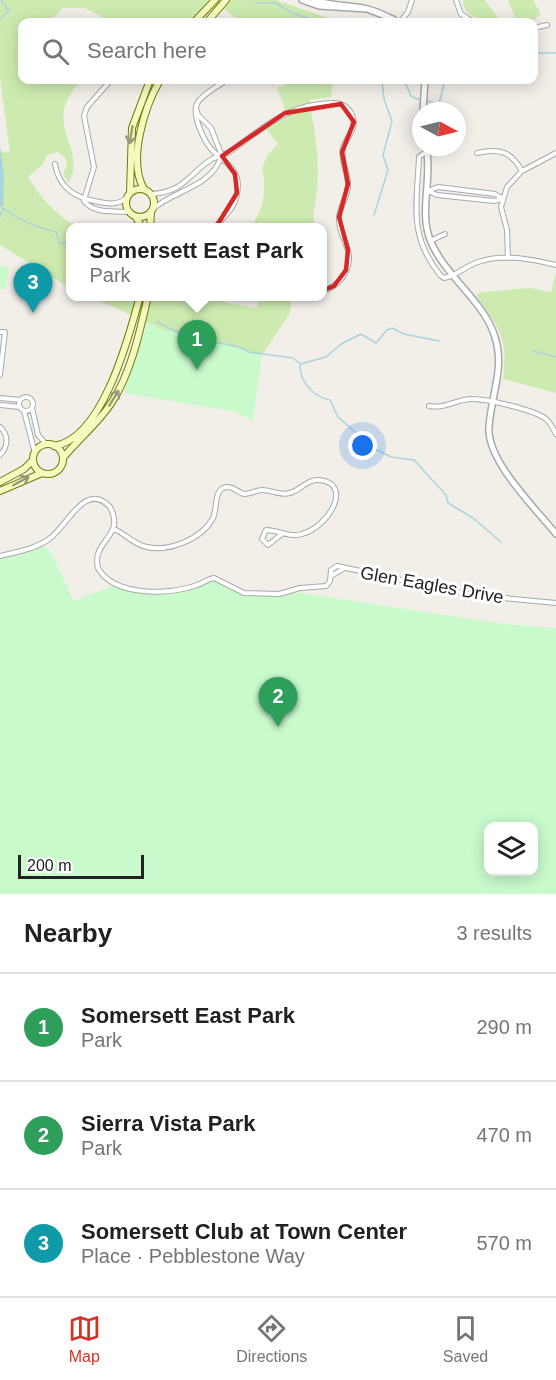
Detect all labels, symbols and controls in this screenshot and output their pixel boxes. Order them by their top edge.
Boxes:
search box [18,18,538,84]
icon: search [39,35,72,68]
text: Search here [87,38,207,63]
north arrow [412,102,466,156]
one-way arrow [126,124,137,144]
popup [66,223,327,301]
text: Somersett East Park [90,238,304,263]
pin: 3 [14,264,52,313]
text: Park [90,264,131,286]
pin: 1 [178,320,216,370]
one-way arrow [108,390,120,407]
your location [348,431,377,460]
one-way arrow [11,475,29,486]
street label: Glen Eagles Drive [359,563,505,607]
pin: 2 [258,678,298,727]
map controls [484,822,538,876]
button: layers [484,822,538,876]
scale bar [18,852,144,880]
text: 200 m [27,857,71,874]
text: Nearby [24,918,112,948]
text: 3 results [456,922,532,944]
text: Somersett East Park [81,1003,295,1028]
text: 1 [38,1016,49,1038]
text: 290 m [476,1016,532,1038]
text: Park [81,1029,122,1051]
text: Sierra Vista Park [81,1111,256,1136]
text: 2 [38,1124,49,1146]
text: 470 m [476,1124,532,1146]
text: Park [81,1137,122,1159]
text: Somersett Club at Town Center [81,1219,407,1244]
text: 3 [38,1232,49,1254]
text: 570 m [476,1232,532,1254]
text: Place · Pebblestone Way [81,1245,305,1267]
tab: Map [68,1312,101,1366]
tab: Directions [236,1312,307,1366]
tab: Saved [443,1312,488,1366]

